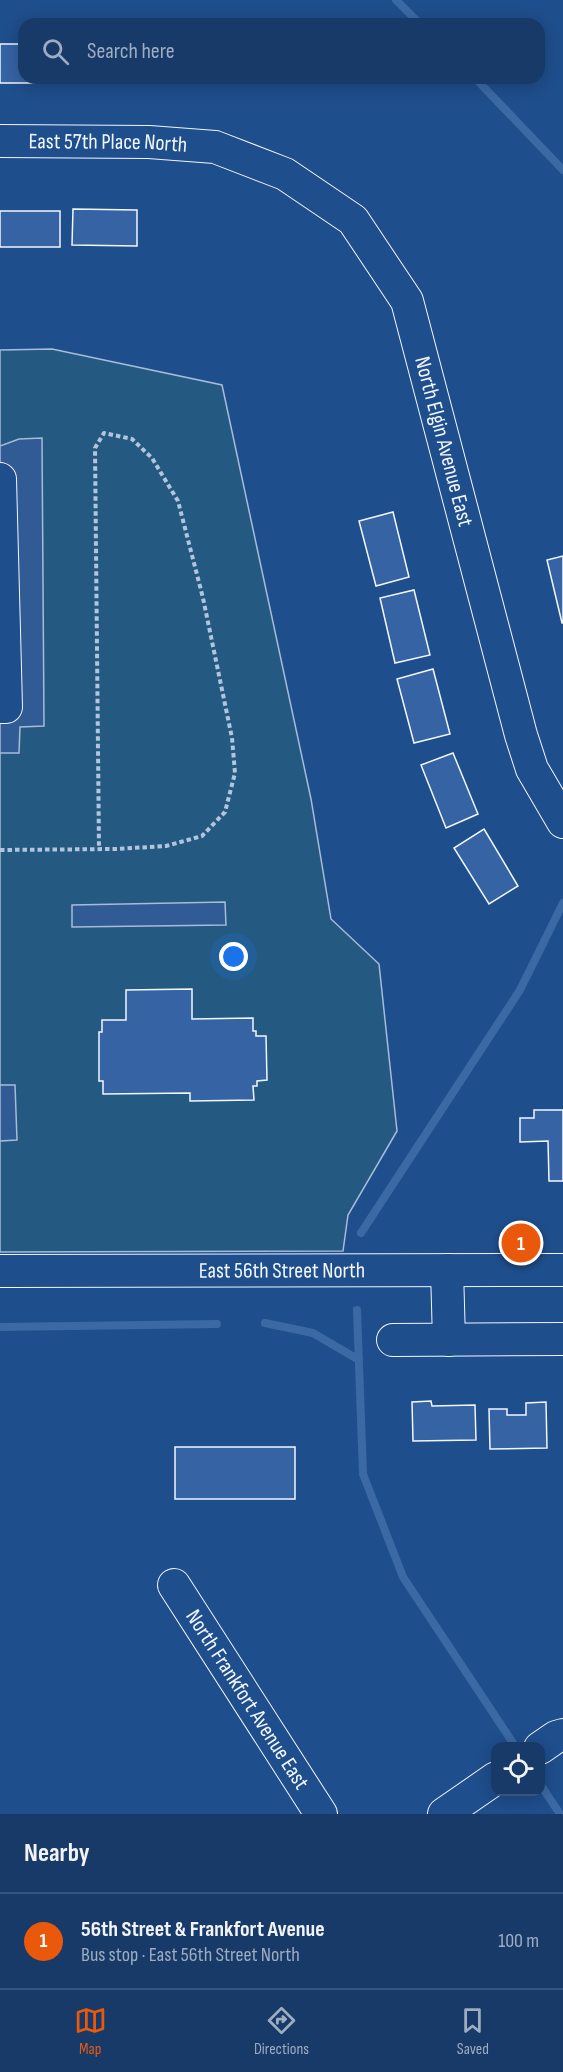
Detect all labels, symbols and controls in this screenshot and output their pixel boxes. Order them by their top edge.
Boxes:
search box [18,18,545,84]
icon: search [39,35,72,68]
text: Search here [87,38,174,65]
street label: East 57th Place North [29,128,188,158]
street label: North Elgin Avenue East [409,354,479,530]
your location [219,942,248,971]
pin: 1 [502,1220,540,1266]
street label: East 56th Street North [199,1257,365,1284]
street label: North Frankfort Avenue East [180,1605,315,1795]
map controls [491,1742,545,1796]
button: locate [491,1742,545,1796]
text: Nearby [24,1838,90,1869]
text: 56th Street & Frankfort Avenue [81,1916,325,1943]
text: 1 [40,1929,47,1953]
text: 100 m [498,1929,539,1953]
text: Bus stop · East 56th Street North [81,1943,300,1967]
tab: Map [74,2004,107,2059]
tab: Directions [254,2004,309,2059]
tab: Saved [456,2004,489,2059]

